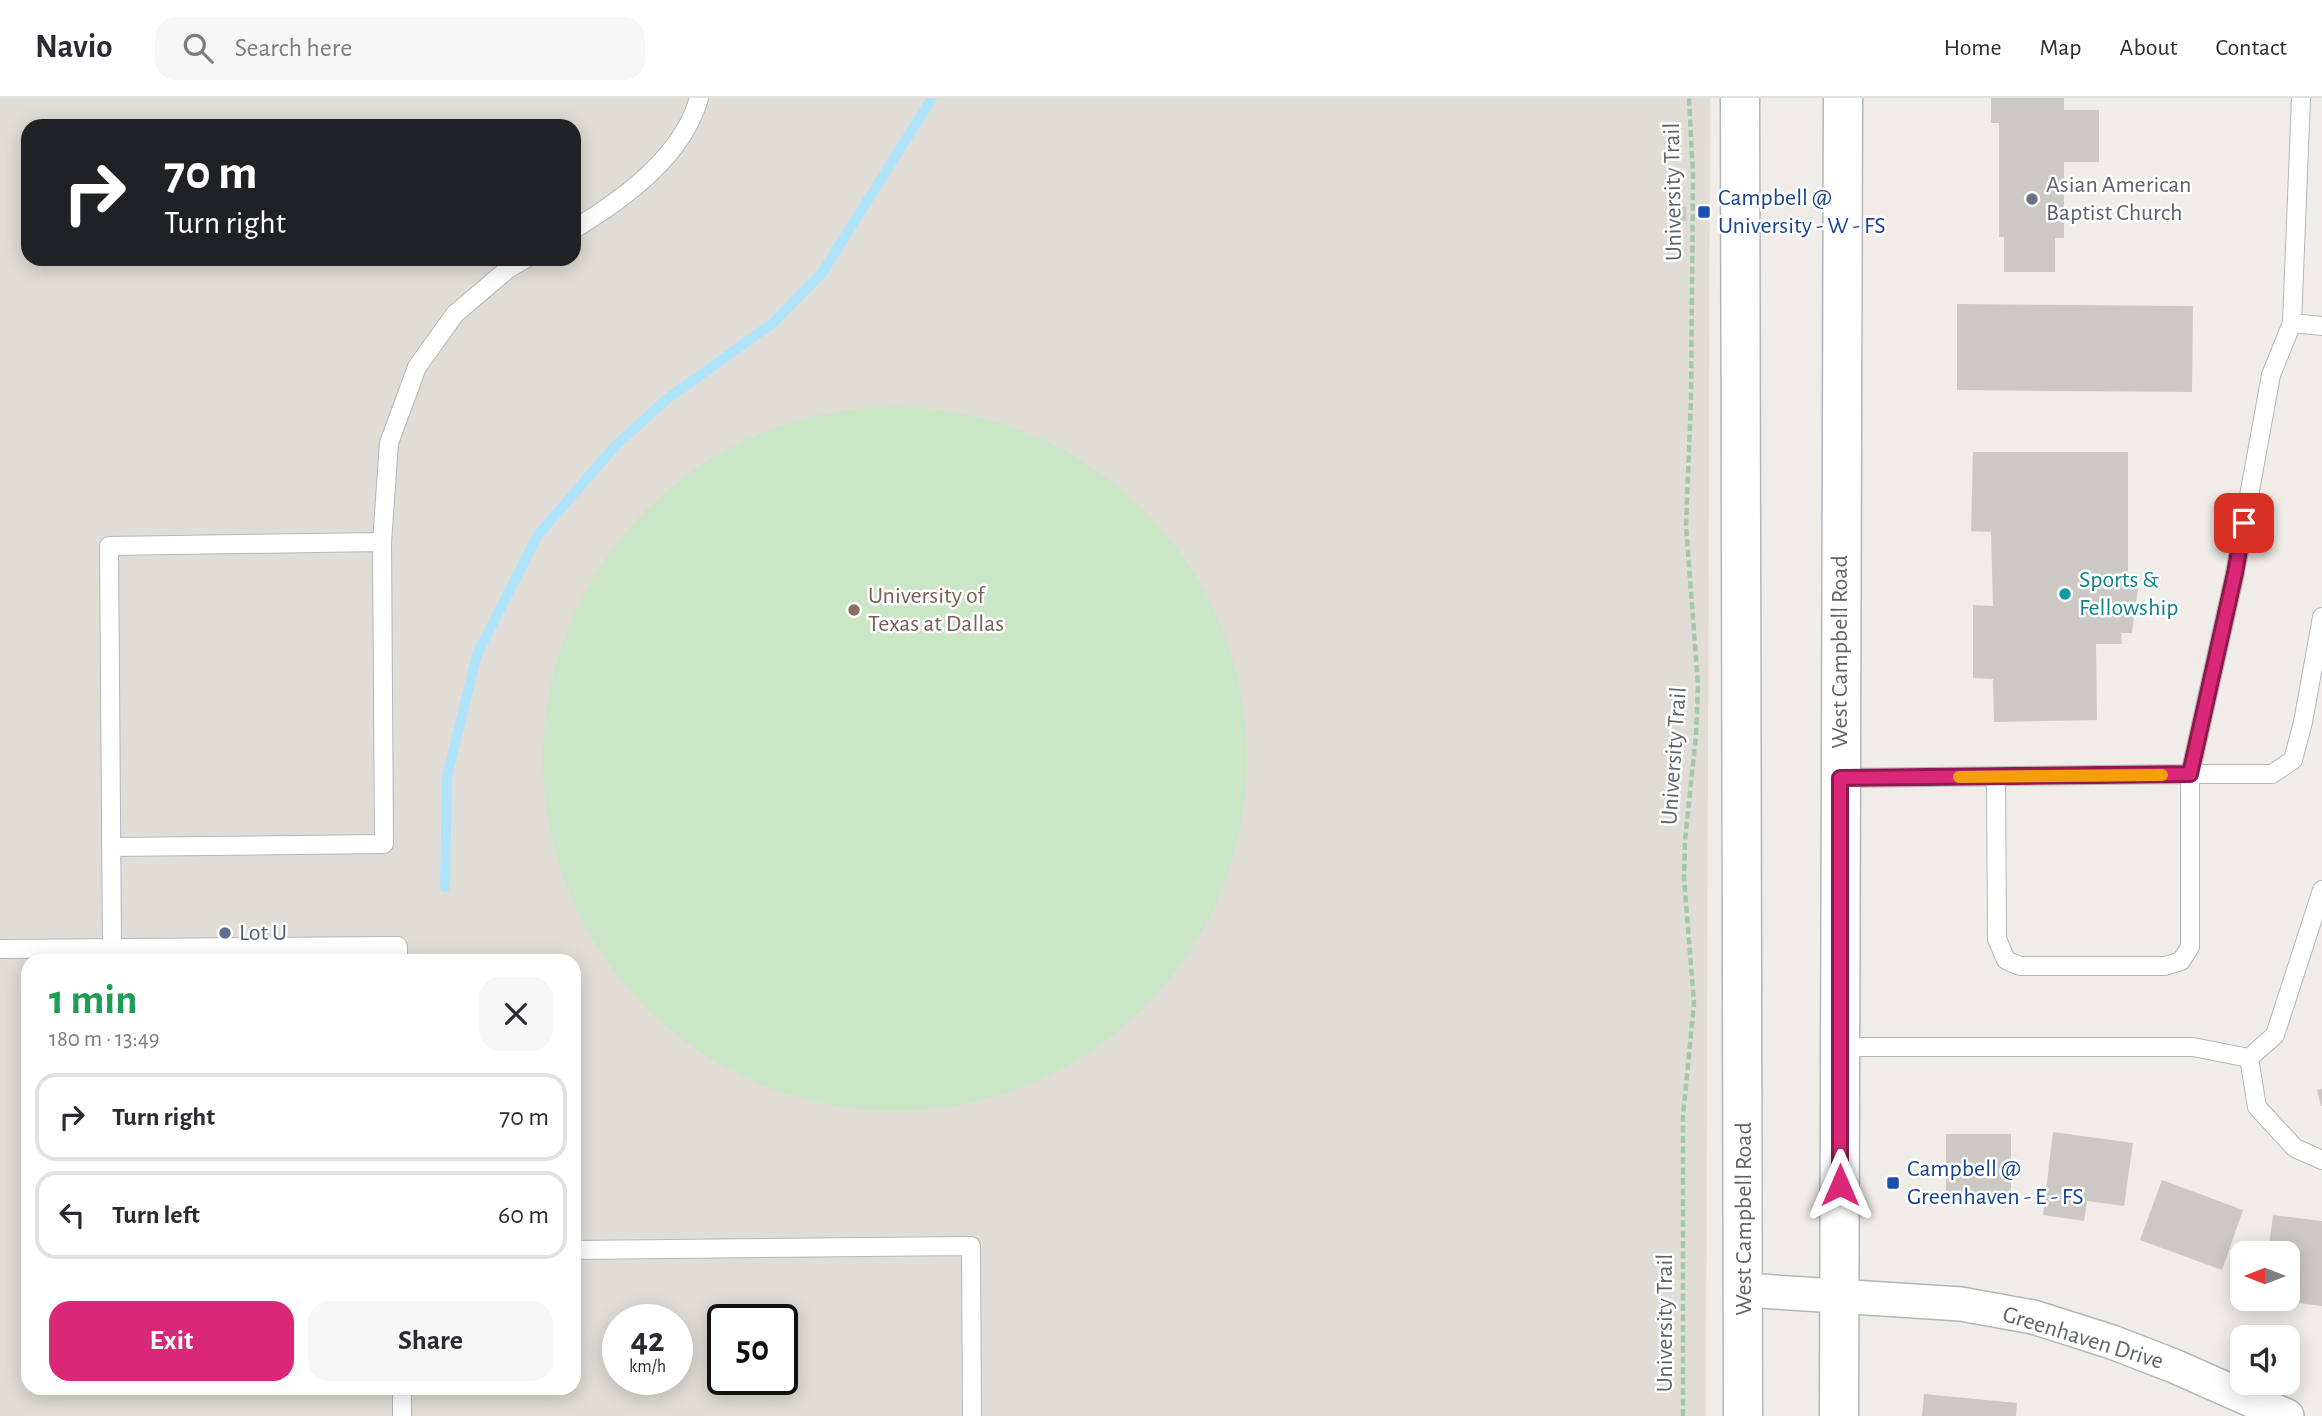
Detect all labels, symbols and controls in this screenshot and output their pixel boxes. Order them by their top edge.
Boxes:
search box [155,17,645,80]
icon: search [179,29,217,67]
text: Navio [35,31,113,64]
text: Search here [235,35,352,61]
text: Home [1944,36,2002,60]
text: Map [2040,36,2082,60]
text: About [2120,36,2177,60]
text: Contact [2215,36,2287,60]
street label: University Trail [1660,123,1686,261]
icon: right [49,147,140,238]
text: 70 m [164,149,258,198]
place label: Asian American Baptist Church [2046,173,2191,225]
place label: Campbell @ University - W - FS [1718,186,1886,238]
marker: Asian American Baptist Church [2024,191,2040,207]
marker: Campbell @ University - W - FS [1696,204,1712,220]
text: Turn right [164,207,286,239]
pin [2214,493,2274,553]
icon: arrive [2225,504,2263,542]
street label: West Campbell Road [1828,555,1852,749]
place label: Sports & Fellowship [2079,568,2178,620]
place label: University of Texas at Dallas [868,584,1004,636]
marker: Sports & Fellowship [2057,586,2073,602]
marker: University of Texas at Dallas [846,602,862,618]
street label: University Trail [1657,686,1691,826]
place label: Lot U [239,921,287,945]
marker: Lot U [217,925,233,941]
button: close [479,977,553,1051]
text: 1 min [49,979,138,1021]
text: 180 m · 13:49 [49,1028,160,1051]
icon: right [53,1098,91,1136]
text: Turn right [112,1104,215,1130]
text: 70 m [499,1104,549,1130]
street label: West Campbell Road [1732,1122,1756,1316]
position arrow [1803,1148,1877,1222]
place label: Campbell @ Greenhaven - E - FS [1907,1157,2084,1209]
marker: Campbell @ Greenhaven - E - FS [1885,1175,1901,1191]
icon: left [53,1196,91,1234]
text: Turn left [112,1202,200,1228]
text: 60 m [498,1202,549,1228]
north arrow [2230,1241,2300,1311]
map controls [2230,1241,2300,1395]
street label: University Trail [1653,1254,1677,1392]
button: Exit [49,1301,294,1381]
button: Share [308,1301,553,1381]
street label: Greenhaven Drive [2000,1302,2166,1374]
speed limit sign: 50 [707,1304,798,1395]
text: 42 [630,1323,665,1358]
button: sound [2230,1325,2300,1395]
text: km/h [629,1358,666,1376]

